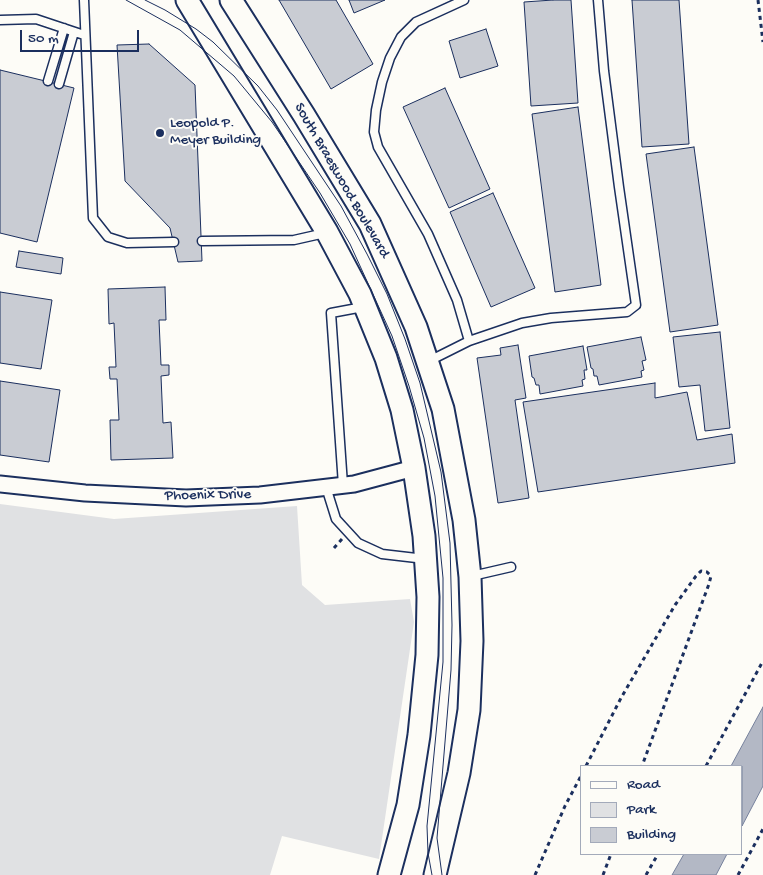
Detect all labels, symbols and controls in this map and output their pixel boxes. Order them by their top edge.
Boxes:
scale bar [22,20,141,52]
text: 50 m [28,30,59,48]
street label: South Braeswood Boulevard [289,100,393,262]
place label: Leopold P. Meyer Building [170,115,261,150]
marker: Leopold P. Meyer Building [154,127,166,139]
street label: Phoenix Drive [165,486,251,506]
legend [580,765,743,855]
text: Road [627,776,660,794]
text: Park [627,801,656,819]
text: Building [627,826,676,844]

